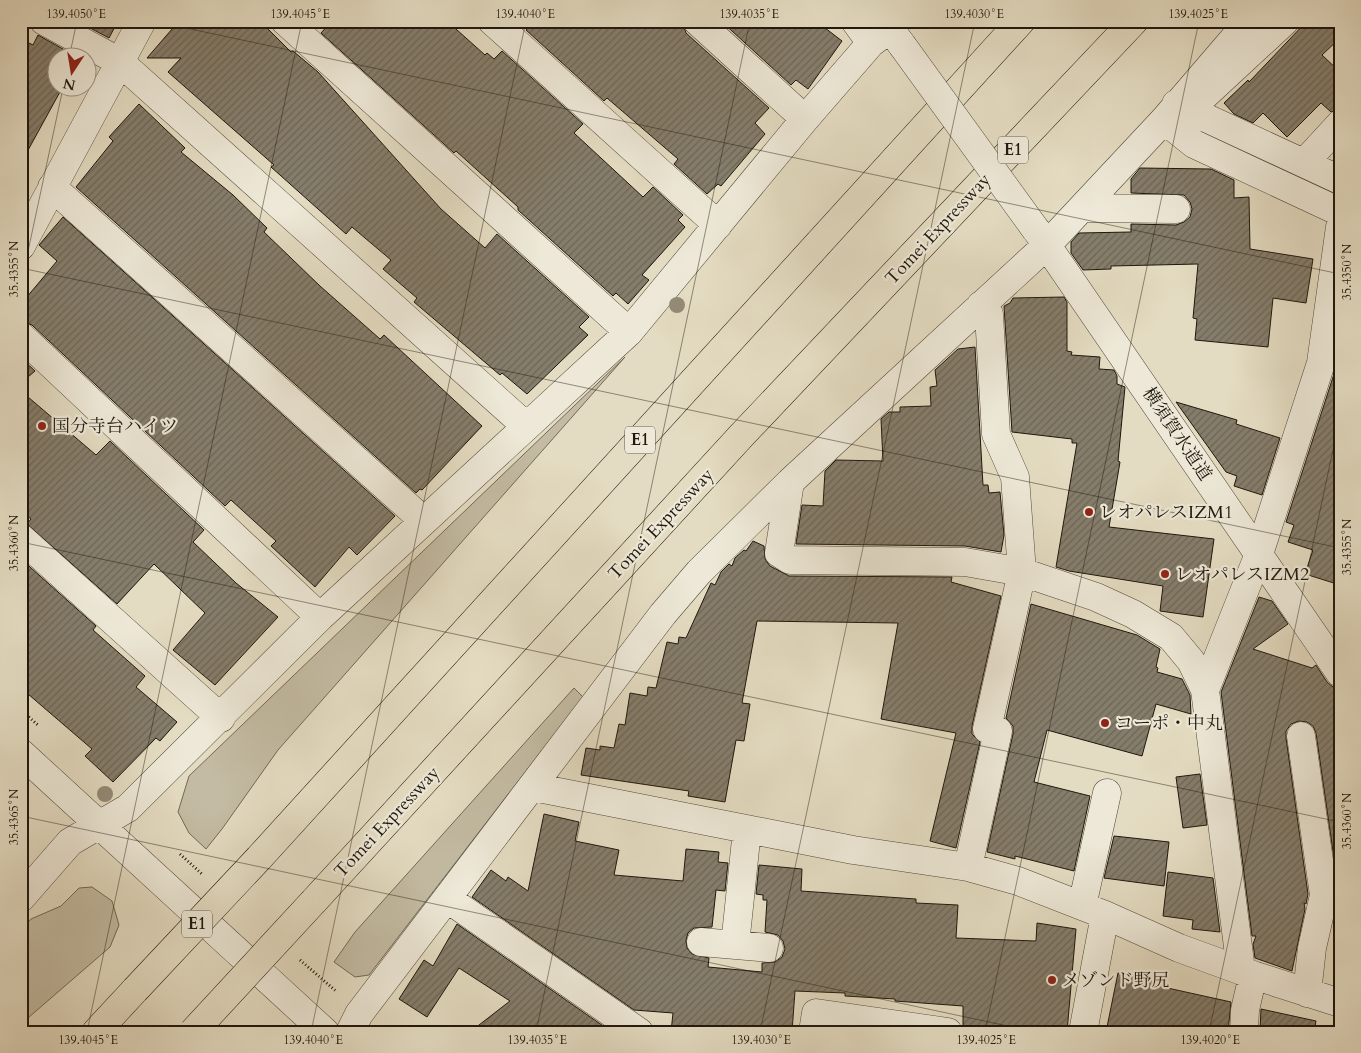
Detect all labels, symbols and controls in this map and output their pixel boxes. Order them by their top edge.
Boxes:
text: 139.4050°E [46,6,106,22]
text: 139.4045°E [270,6,330,22]
text: 139.4040°E [495,6,555,22]
text: 139.4035°E [719,6,779,22]
text: 139.4030°E [944,6,1004,22]
text: 139.4025°E [1168,6,1228,22]
north arrow [48,48,98,98]
text: N [61,74,77,95]
road number: E1 [998,136,1028,164]
street label: Tomei Expressway [880,167,997,290]
text: 35.4355°N [6,240,22,297]
text: 35.4350°N [1339,243,1355,300]
street label: 横須賀水道道 [1136,382,1218,486]
place label: 国分寺台ハイツ [52,414,178,439]
marker: 国分寺台ハイツ [36,420,48,432]
road number: E1 [625,426,655,454]
street label: Tomei Expressway [603,462,720,585]
place label: レオパレスIZM1 [1099,500,1233,525]
marker: レオパレスIZM1 [1083,506,1095,518]
text: 35.4360°N [6,514,22,571]
text: 35.4355°N [1339,518,1355,575]
place label: レオパレスIZM2 [1175,562,1309,587]
marker: レオパレスIZM2 [1159,568,1171,580]
place label: コーポ・中丸 [1115,711,1223,736]
marker: コーポ・中丸 [1099,717,1111,729]
street label: Tomei Expressway [329,760,446,883]
text: 35.4365°N [6,788,22,845]
text: 35.4360°N [1339,792,1355,849]
road number: E1 [182,911,212,938]
place label: メゾンド野尻 [1062,968,1169,993]
marker: メゾンド野尻 [1046,974,1058,986]
text: 139.4045°E [58,1032,118,1048]
text: 139.4040°E [283,1032,343,1048]
text: 139.4035°E [507,1032,567,1048]
text: 139.4030°E [731,1032,791,1048]
text: 139.4025°E [956,1032,1016,1048]
text: 139.4020°E [1180,1032,1240,1048]

